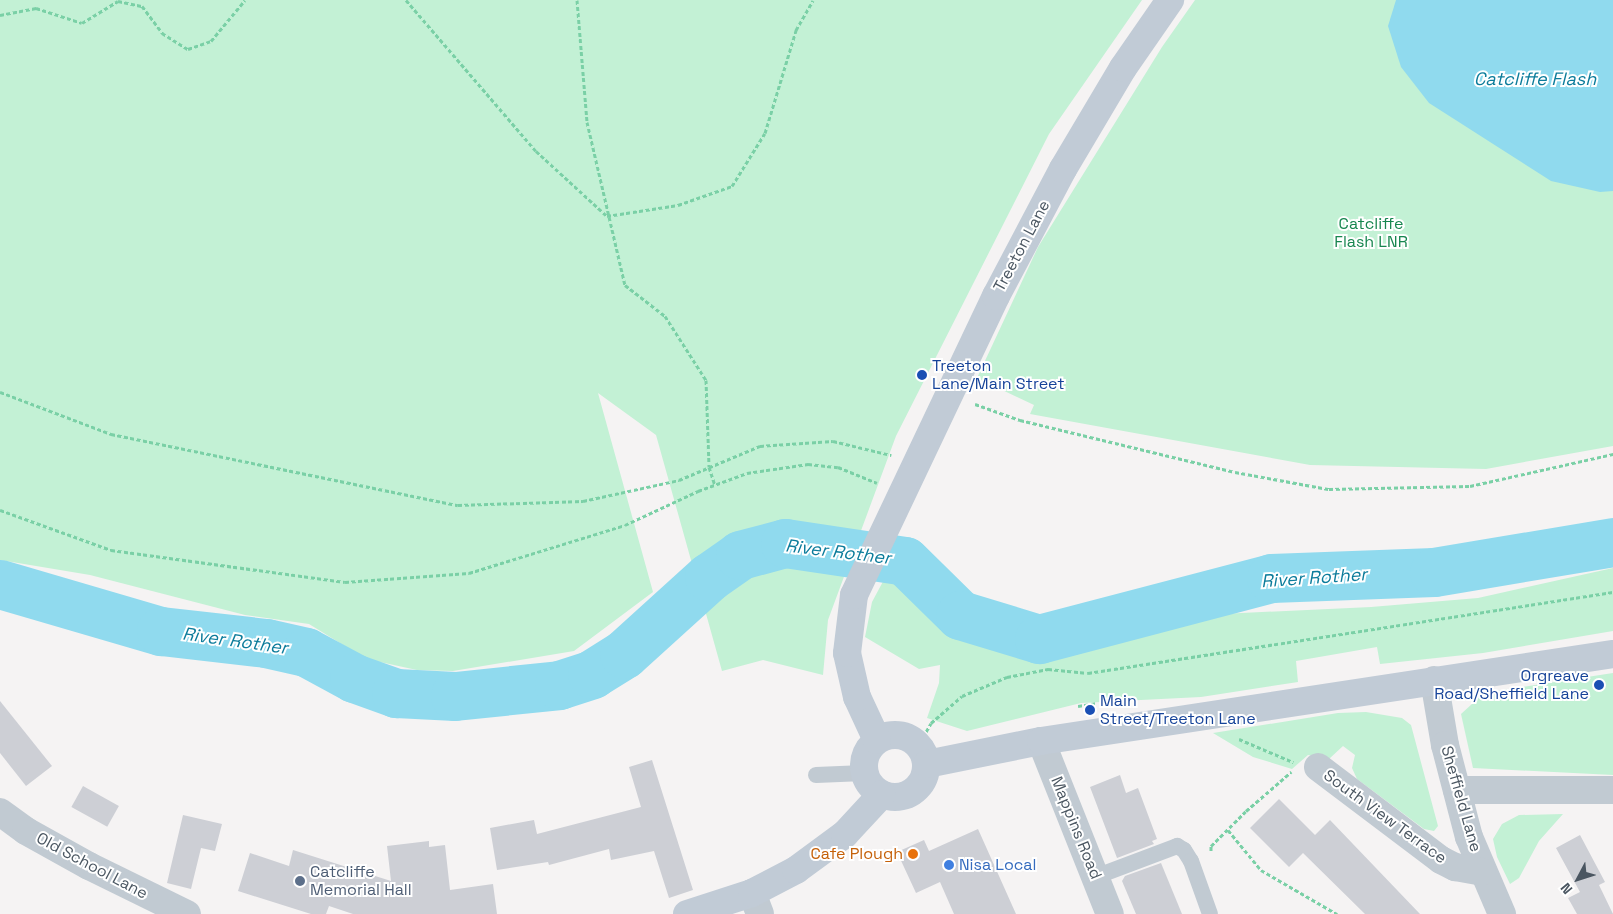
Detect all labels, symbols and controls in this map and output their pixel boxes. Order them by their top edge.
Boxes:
water label: Catcliffe Flash [1474,68,1596,90]
street label: Treeton Lane [990,197,1054,295]
park label: Catcliffe Flash LNR [1334,214,1408,252]
place label: Treeton Lane/Main Street [932,356,1065,394]
marker: Treeton Lane/Main Street [916,369,928,381]
water label: River Rother [784,535,892,569]
water label: River Rother [1260,564,1368,592]
water label: River Rother [181,623,289,659]
place label: Orgreave Road/Sheffield Lane [1434,666,1589,704]
marker: Orgreave Road/Sheffield Lane [1593,679,1605,691]
place label: Main Street/Treeton Lane [1100,691,1256,729]
marker: Main Street/Treeton Lane [1084,704,1096,716]
street label: Sheffield Lane [1437,744,1485,854]
street label: South View Terrace [1320,766,1450,868]
street label: Mappins Road [1047,774,1105,882]
street label: Old School Lane [33,829,151,903]
place label: Cafe Plough [810,844,903,864]
marker: Cafe Plough [907,848,919,860]
north arrow [1553,854,1603,904]
place label: Nisa Local [959,855,1036,875]
marker: Nisa Local [943,859,955,871]
place label: Catcliffe Memorial Hall [310,862,412,900]
marker: Catcliffe Memorial Hall [294,875,306,887]
text: N [1557,879,1576,898]

